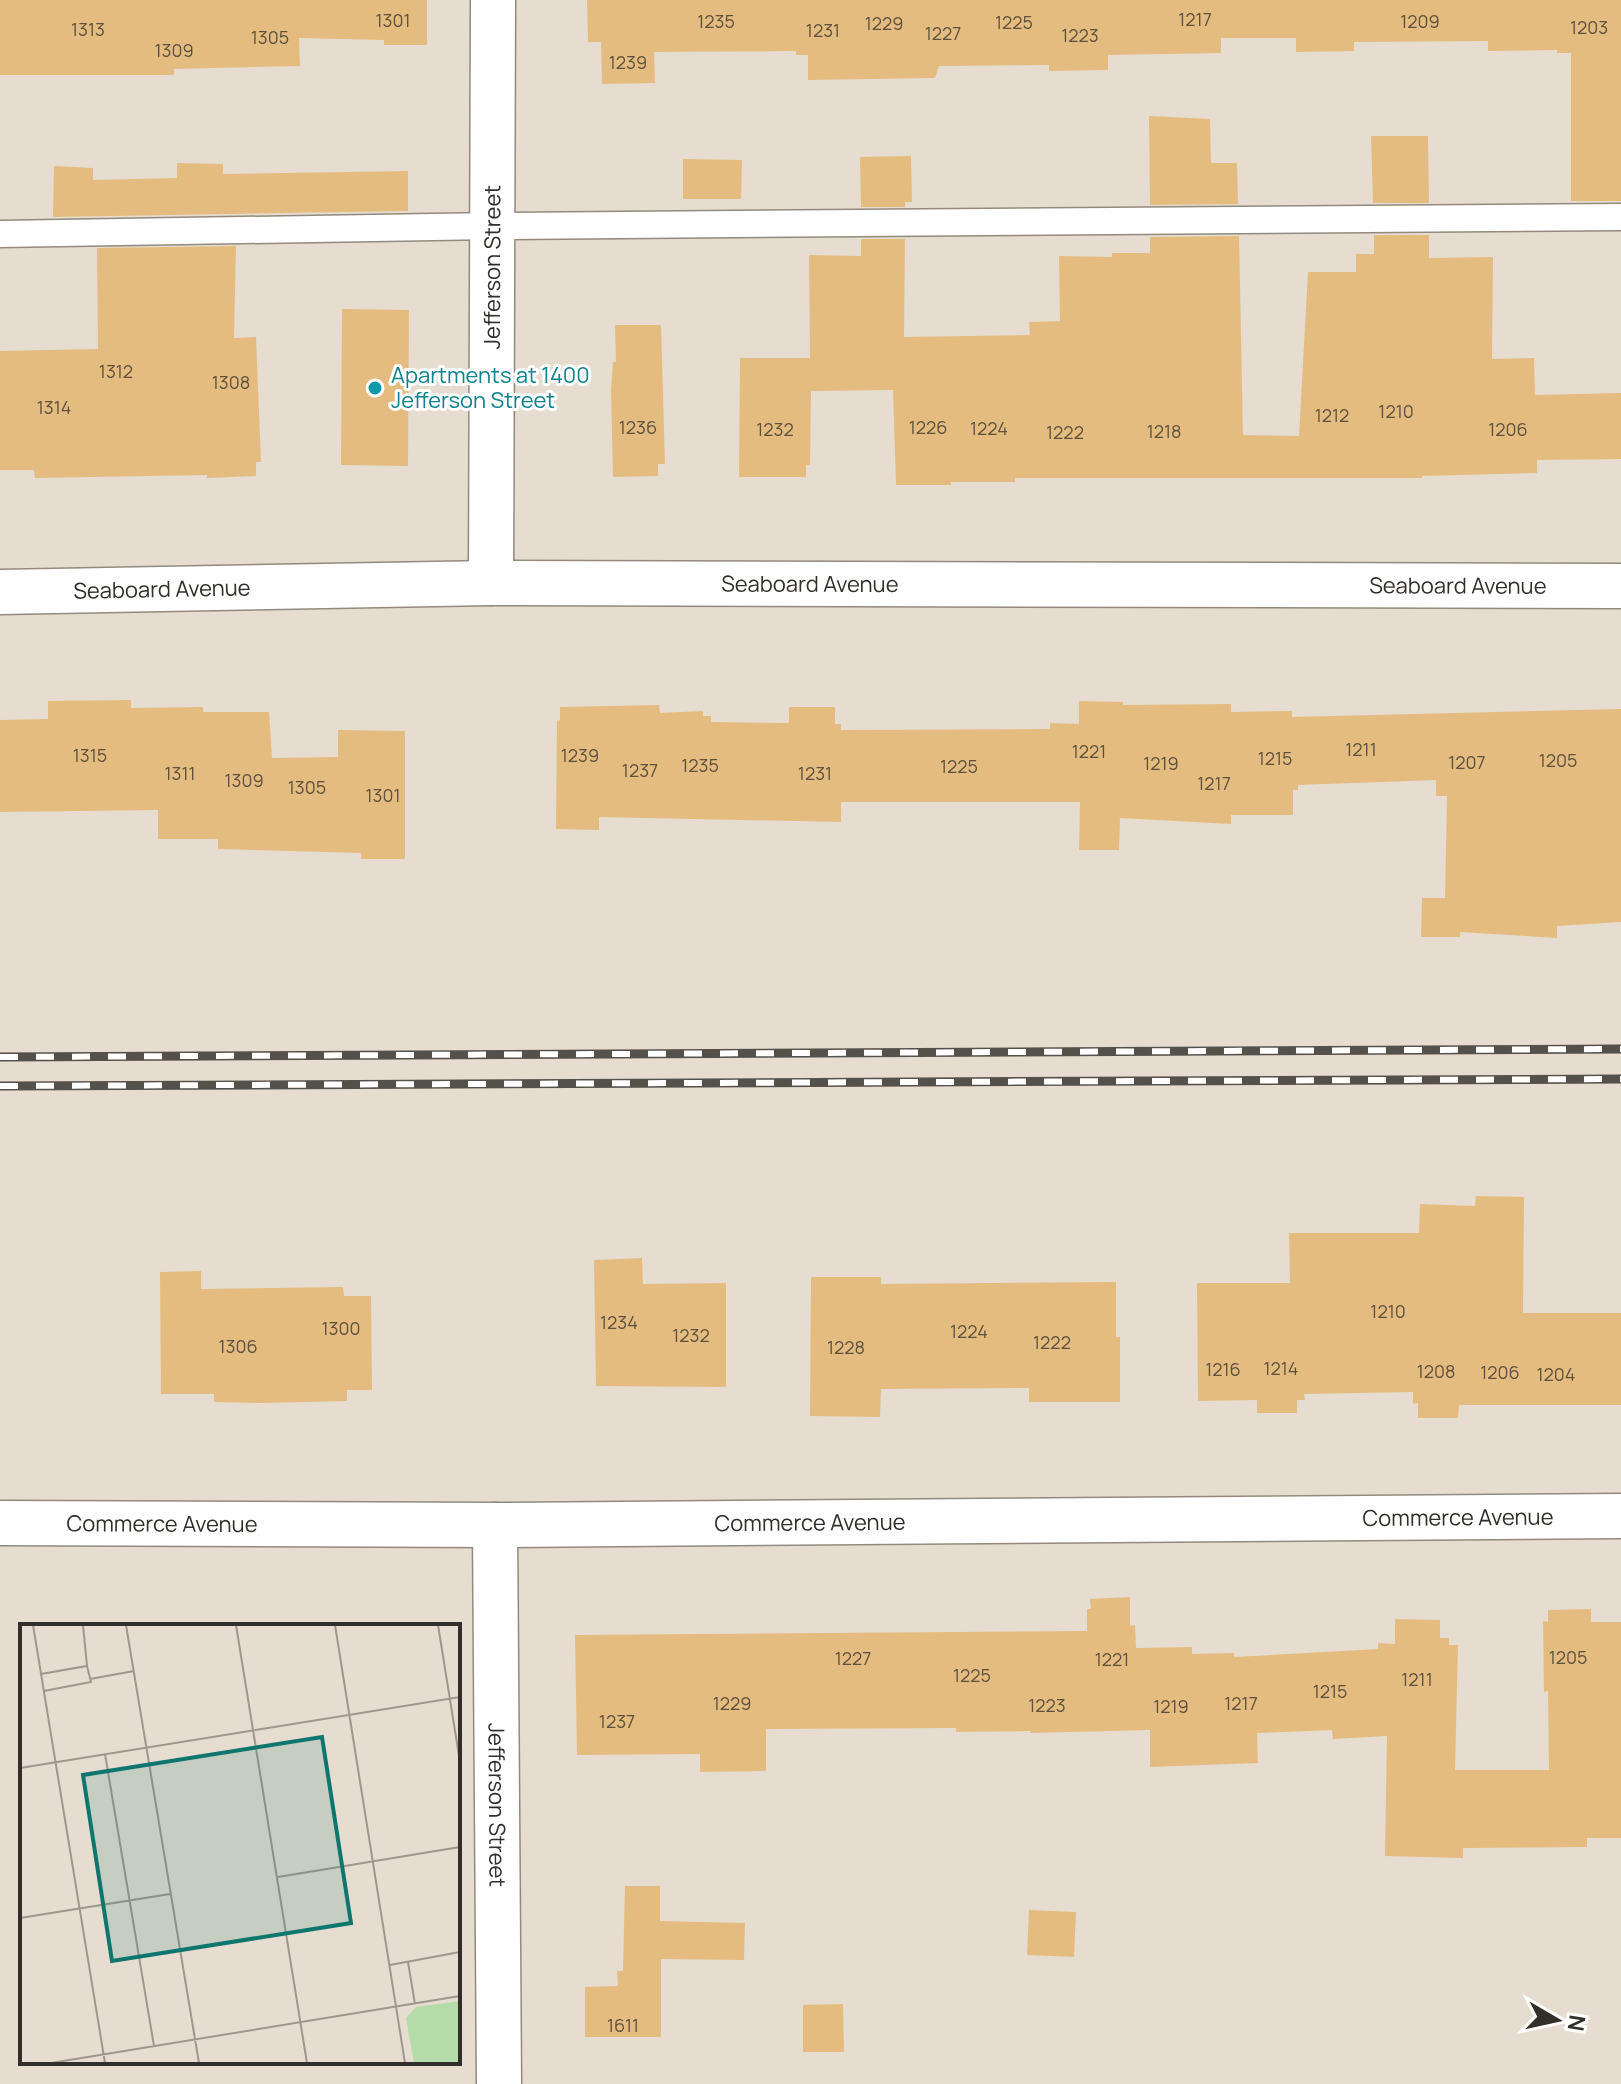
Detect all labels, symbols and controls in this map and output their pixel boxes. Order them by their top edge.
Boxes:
house number: 1217 [1178,7,1212,31]
house number: 1301 [376,8,410,32]
house number: 1235 [697,9,735,33]
house number: 1209 [1400,9,1440,33]
house number: 1225 [995,10,1033,34]
house number: 1229 [865,11,903,35]
house number: 1203 [1570,15,1608,39]
house number: 1313 [71,17,105,41]
house number: 1231 [806,18,840,42]
house number: 1227 [925,21,961,45]
house number: 1223 [1061,23,1099,47]
house number: 1305 [251,25,289,49]
house number: 1309 [154,38,194,62]
house number: 1239 [609,50,647,74]
street label: Jefferson Street [477,185,507,349]
house number: 1312 [99,359,133,383]
place label: Apartments at 1400 Jefferson Street [391,360,590,415]
house number: 1308 [212,370,250,394]
marker: Apartments at 1400 Jefferson Street [366,379,384,397]
house number: 1314 [37,395,71,419]
house number: 1210 [1378,399,1414,423]
house number: 1212 [1315,403,1349,427]
house number: 1236 [619,415,657,439]
house number: 1226 [909,415,947,439]
house number: 1224 [970,416,1008,440]
house number: 1232 [756,417,794,441]
house number: 1206 [1488,417,1528,441]
house number: 1218 [1147,419,1181,443]
house number: 1222 [1046,420,1084,444]
street label: Seaboard Avenue [721,569,899,599]
street label: Seaboard Avenue [1369,570,1547,601]
street label: Seaboard Avenue [73,572,251,606]
house number: 1211 [1345,737,1377,761]
house number: 1221 [1072,739,1106,763]
house number: 1315 [73,743,107,767]
house number: 1239 [561,743,599,767]
house number: 1215 [1258,746,1292,770]
house number: 1205 [1539,748,1577,772]
house number: 1207 [1448,750,1486,774]
house number: 1219 [1143,751,1179,775]
house number: 1235 [681,753,719,777]
house number: 1225 [940,754,978,778]
house number: 1237 [622,758,658,782]
house number: 1311 [164,761,196,785]
house number: 1231 [798,761,832,785]
house number: 1309 [224,768,264,792]
house number: 1217 [1197,771,1231,795]
house number: 1305 [288,775,326,799]
house number: 1301 [366,783,400,807]
house number: 1210 [1370,1299,1406,1323]
house number: 1234 [600,1310,638,1334]
house number: 1300 [322,1316,360,1340]
house number: 1224 [950,1319,988,1343]
house number: 1232 [672,1323,710,1347]
house number: 1222 [1033,1330,1071,1354]
house number: 1306 [218,1334,258,1358]
house number: 1228 [827,1335,865,1359]
house number: 1214 [1264,1356,1298,1380]
house number: 1216 [1205,1357,1241,1381]
house number: 1208 [1417,1359,1455,1383]
house number: 1206 [1480,1360,1520,1384]
house number: 1204 [1537,1362,1575,1386]
street label: Commerce Avenue [1362,1502,1554,1533]
street label: Commerce Avenue [714,1507,906,1538]
street label: Commerce Avenue [66,1508,258,1539]
inset map [20,1624,460,2064]
house number: 1205 [1549,1645,1587,1669]
house number: 1227 [835,1646,871,1670]
house number: 1221 [1095,1647,1129,1671]
house number: 1225 [953,1663,991,1687]
house number: 1211 [1401,1667,1433,1691]
house number: 1215 [1313,1679,1347,1703]
house number: 1229 [713,1691,751,1715]
house number: 1217 [1224,1691,1258,1715]
house number: 1223 [1028,1693,1066,1717]
house number: 1219 [1153,1694,1189,1718]
house number: 1237 [599,1709,635,1733]
street label: Jefferson Street [481,1723,513,1887]
north arrow [1517,1980,1597,2060]
house number: 1611 [607,2013,639,2037]
text: N [1561,2013,1593,2033]

